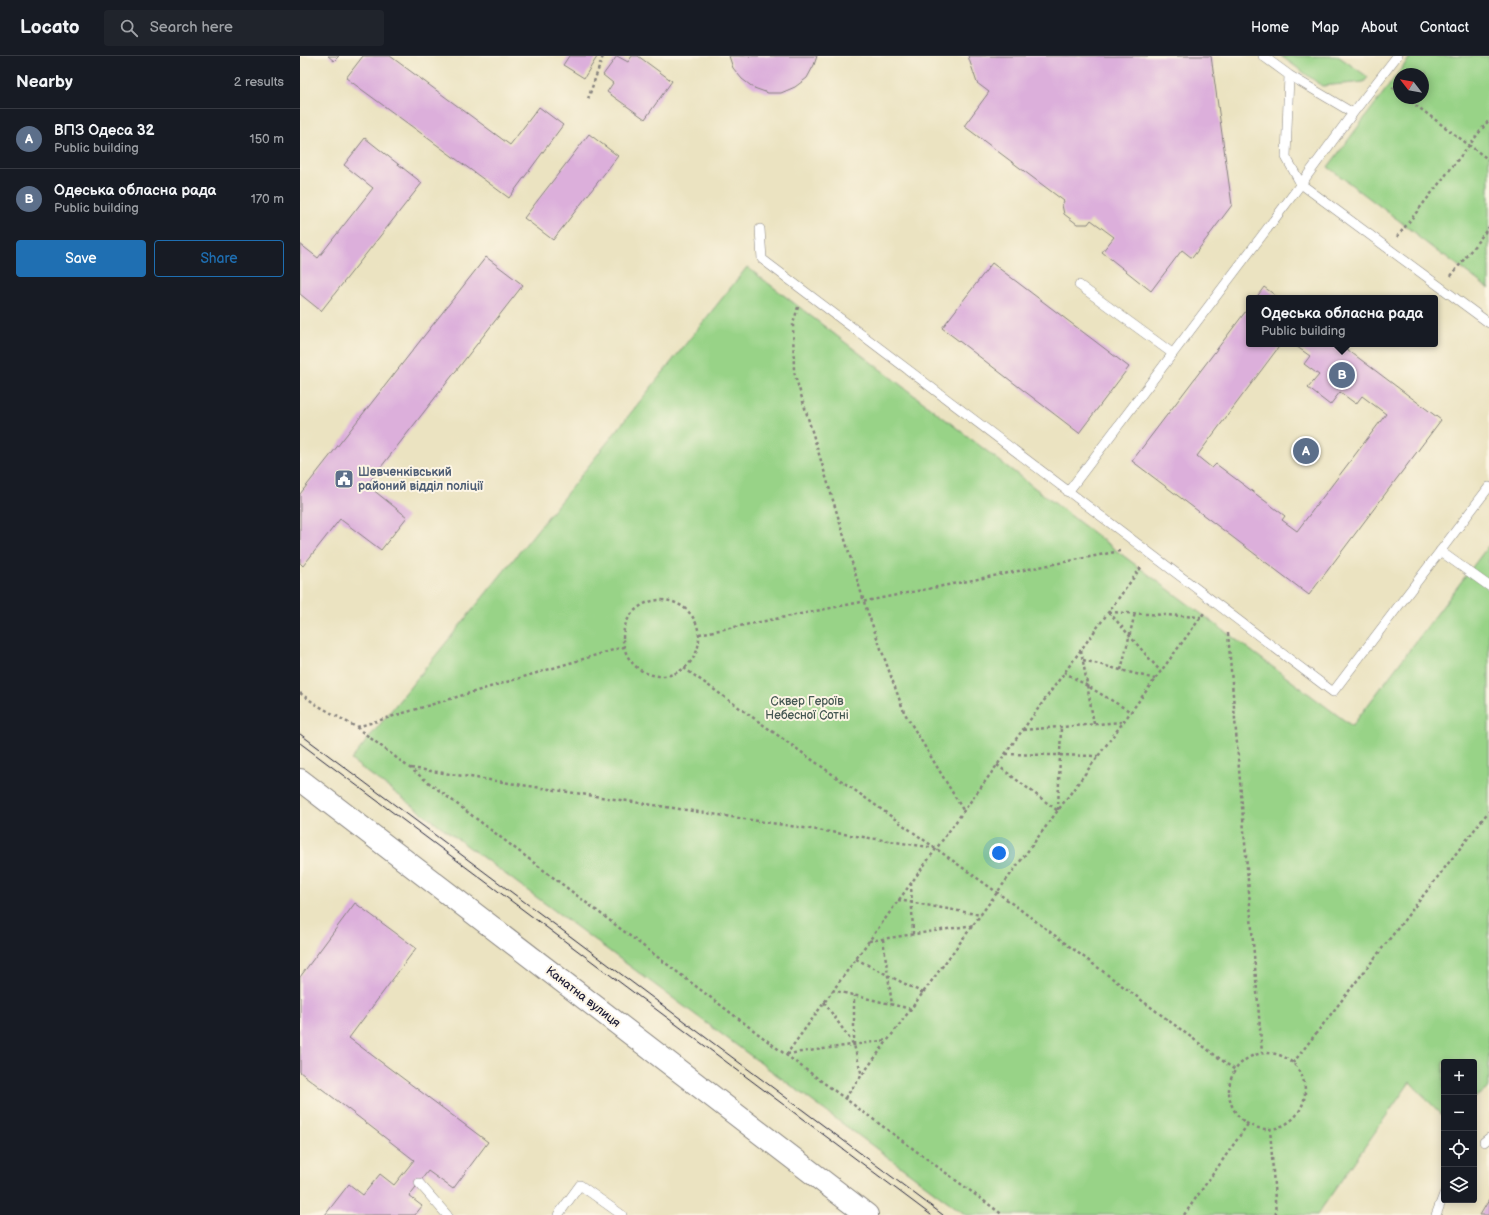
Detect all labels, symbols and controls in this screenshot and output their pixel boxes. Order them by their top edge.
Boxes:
search box [104,10,384,46]
text: Locato [20,16,80,39]
icon: search [118,17,140,39]
text: Search here [150,18,233,37]
text: Home [1251,19,1289,36]
text: Map [1311,19,1339,36]
text: About [1361,19,1398,36]
text: Contact [1420,19,1469,36]
north arrow [1393,68,1429,104]
text: Nearby [16,72,73,92]
text: 2 results [234,74,284,90]
text: ВПЗ Одеса 32 [54,121,155,140]
text: A [25,131,33,147]
text: 150 m [250,131,284,147]
text: Public building [54,140,139,156]
text: Одеська обласна рада [54,181,216,200]
text: B [24,191,34,207]
text: 170 m [251,191,284,207]
text: Public building [54,200,139,216]
button: Save [16,240,146,277]
button: Share [154,240,284,277]
popup [1246,295,1438,347]
text: Одеська обласна рада [1261,304,1423,323]
text: Public building [1261,323,1346,339]
pin: B [1329,360,1355,390]
pin: A [1293,436,1319,466]
place label: Шевченківський районий відділ поліції [358,465,484,494]
public building icon: Шевченківський районий відділ поліції [333,468,355,490]
park label: Сквер Героїв Небесної Сотні [765,694,849,723]
your location [989,843,1009,863]
street label: Канатна вулиця [543,963,624,1031]
map controls [1441,1059,1477,1203]
button: + [1441,1059,1477,1095]
button: − [1441,1095,1477,1131]
button: locate [1441,1131,1477,1167]
button: layers [1441,1167,1477,1203]

